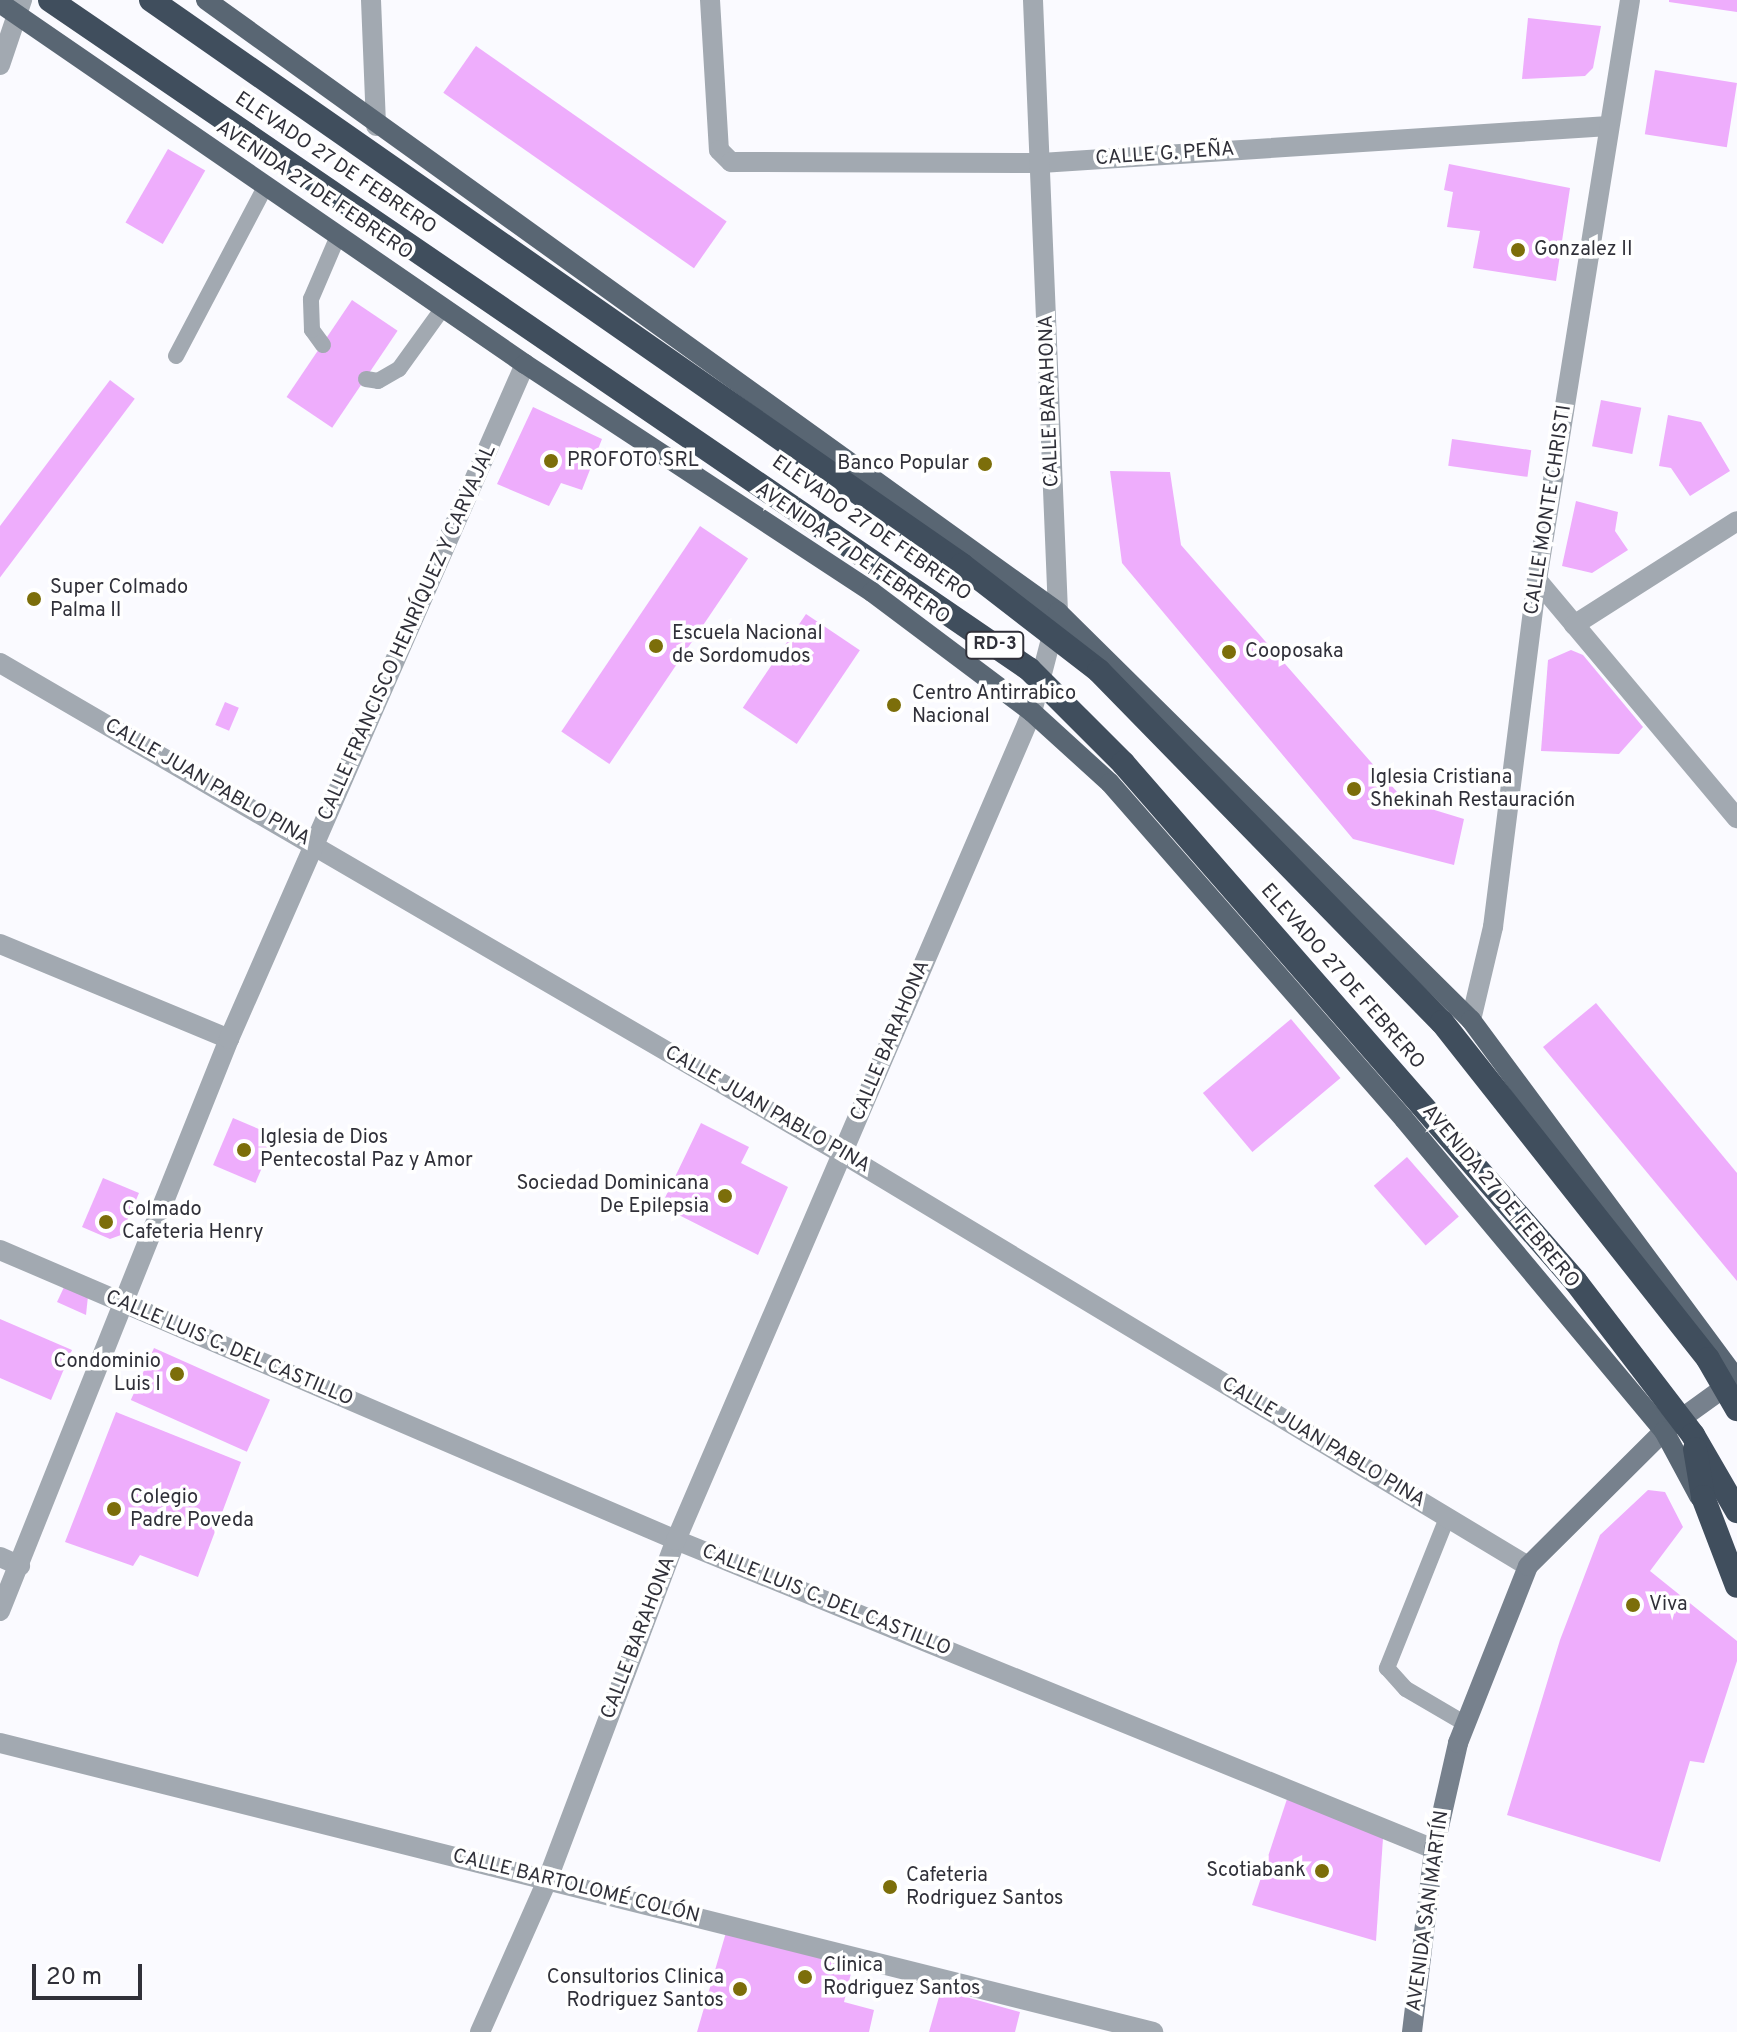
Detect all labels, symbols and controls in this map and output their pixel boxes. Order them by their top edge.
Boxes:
street label: ELEVADO 27 DE FEBRERO [229,87,441,241]
street label: AVENIDA 27 DE FEBRERO [210,116,418,266]
street label: CALLE G. PEÑA [1095,138,1235,172]
place label: Gonzalez II [1534,238,1633,262]
marker: Gonzalez II [1509,241,1527,259]
street label: CALLE BARAHONA [1035,315,1065,487]
street label: CALLE MONTE CHRISTI [1521,403,1577,617]
street label: CALLE FRANCISCO HENRÍQUEZ Y CARVAJAL [314,441,502,825]
place label: PROFOTO SRL [567,449,699,473]
street label: ELEVADO 27 DE FEBRERO [766,451,976,607]
marker: PROFOTO SRL [542,452,560,470]
place label: Banco Popular [837,452,969,476]
marker: Banco Popular [976,455,994,473]
street label: AVENIDA 27 DE FEBRERO [749,477,955,631]
place label: Super Colmado Palma II [50,576,188,623]
marker: Super Colmado Palma II [25,590,43,608]
place label: Escuela Nacional de Sordomudos [672,622,823,669]
road number: RD-3 [965,631,1025,659]
marker: Escuela Nacional de Sordomudos [647,637,665,655]
place label: Cooposaka [1245,640,1343,664]
marker: Cooposaka [1220,643,1238,661]
place label: Centro Antirrabico Nacional [912,682,1077,729]
marker: Centro Antirrabico Nacional [883,694,905,716]
street label: CALLE JUAN PABLO PINA [100,714,314,852]
place label: Iglesia Cristiana Shekinah Restauración [1370,766,1575,813]
marker: Iglesia Cristiana Shekinah Restauración [1345,780,1363,798]
street label: ELEVADO 27 DE FEBRERO [1255,879,1429,1075]
street label: CALLE BARAHONA [846,957,936,1125]
street label: CALLE JUAN PABLO PINA [660,1041,874,1179]
street label: AVENIDA 27 DE FEBRERO [1416,1100,1584,1294]
place label: Iglesia de Dios Pentecostal Paz y Amor [260,1126,474,1173]
marker: Iglesia de Dios Pentecostal Paz y Amor [235,1141,253,1159]
place label: Sociedad Dominicana De Epilepsia [516,1172,709,1219]
marker: Sociedad Dominicana De Epilepsia [716,1187,734,1205]
place label: Colmado Cafeteria Henry [122,1198,264,1245]
marker: Colmado Cafeteria Henry [97,1213,115,1231]
street label: CALLE LUIS C. DEL CASTILLO [101,1286,357,1412]
place label: Condominio Luis I [54,1350,161,1397]
marker: Condominio Luis I [168,1365,186,1383]
street label: CALLE JUAN PABLO PINA [1217,1373,1429,1513]
place label: Colegio Padre Poveda [130,1486,254,1533]
marker: Colegio Padre Poveda [105,1500,123,1518]
street label: CALLE LUIS C. DEL CASTILLO [698,1540,954,1662]
street label: CALLE BARAHONA [597,1553,681,1723]
place label: Viva [1649,1593,1687,1617]
marker: Viva [1624,1596,1642,1614]
street label: AVENIDA SAN MARTÍN [1403,1809,1455,2013]
street label: CALLE BARTOLOMÉ COLÓN [450,1845,702,1929]
place label: Scotiabank [1206,1859,1306,1883]
marker: Scotiabank [1313,1862,1331,1880]
place label: Cafeteria Rodriguez Santos [906,1864,1063,1911]
marker: Cafeteria Rodriguez Santos [881,1878,899,1896]
scale bar [36,1948,146,1998]
place label: Clinica Rodriguez Santos [823,1954,980,2001]
text: 20 m [46,1963,102,1993]
place label: Consultorios Clinica Rodriguez Santos [547,1966,724,2013]
marker: Clinica Rodriguez Santos [794,1966,816,1988]
marker: Consultorios Clinica Rodriguez Santos [731,1980,749,1998]

